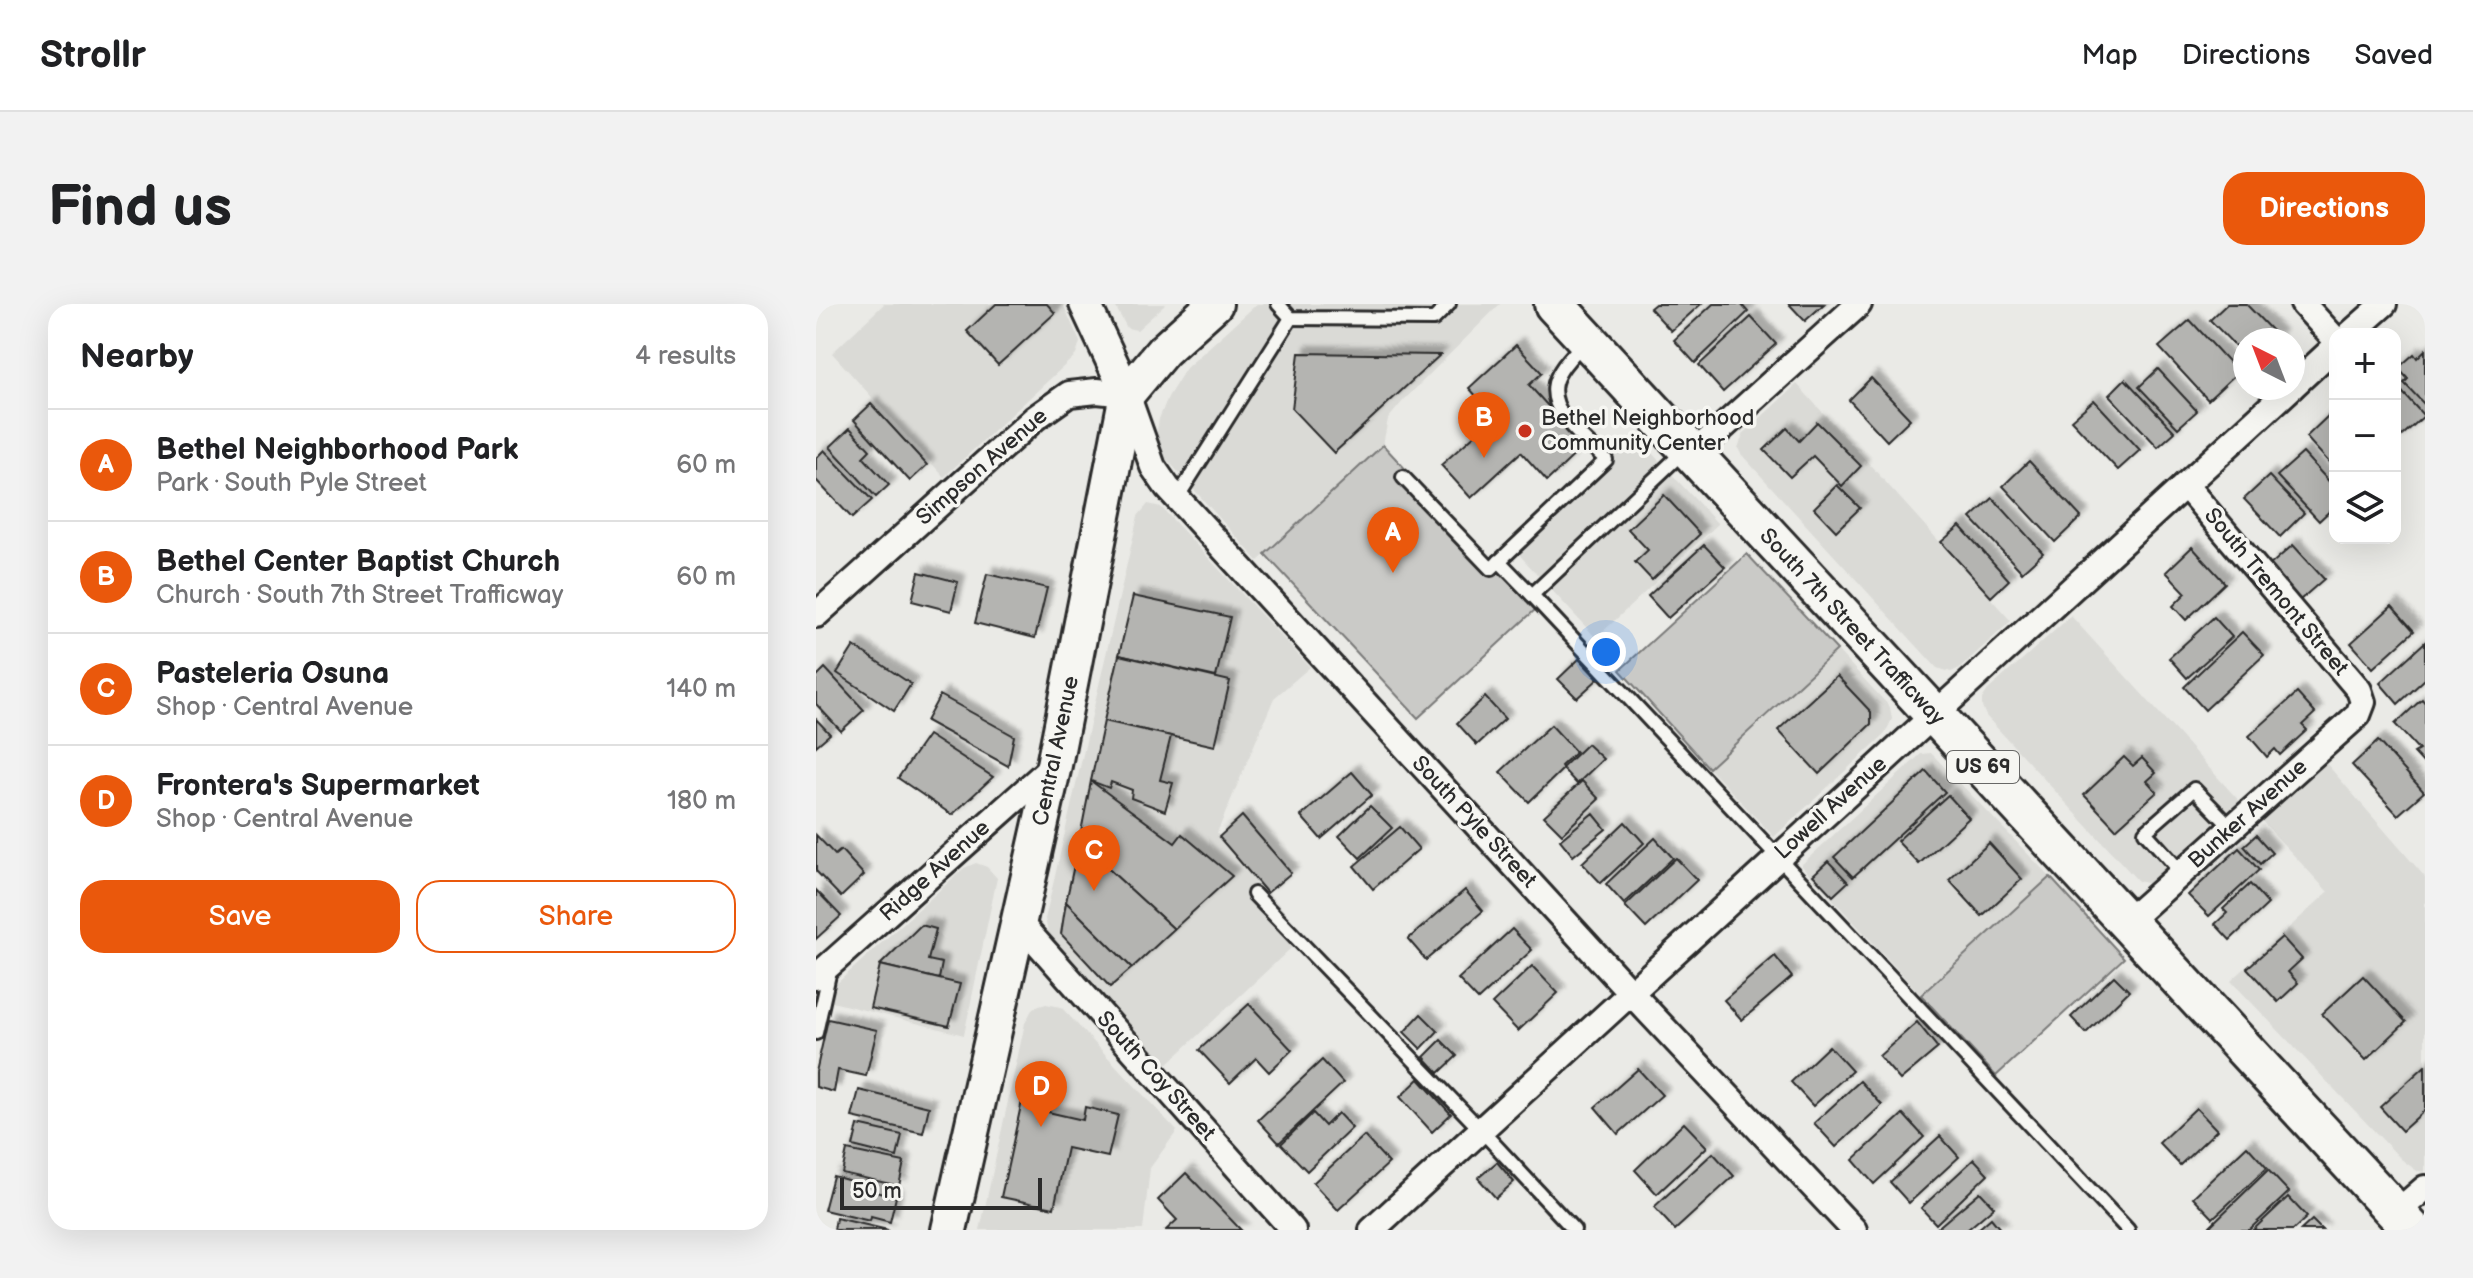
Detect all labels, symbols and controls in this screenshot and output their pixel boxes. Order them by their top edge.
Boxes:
text: Strollr [40,33,146,78]
text: Map [2081,39,2138,72]
text: Directions [2182,39,2310,72]
text: Saved [2354,39,2433,72]
button: Directions [2223,172,2425,245]
text: Find us [48,175,232,242]
north arrow [2233,328,2305,400]
map controls [2329,328,2401,544]
button: + [2329,328,2401,400]
text: Nearby [80,336,194,377]
text: 4 results [635,341,736,372]
pin: B [1458,392,1510,458]
button: − [2329,400,2401,472]
street label: Simpson Avenue [911,403,1053,531]
place label: Bethel Neighborhood Community Center [1541,405,1754,457]
marker: Bethel Neighborhood Community Center [1516,422,1534,440]
text: Bethel Neighborhood Park [156,432,518,468]
text: A [98,450,114,481]
text: 60 m [676,450,736,481]
text: Park · South Pyle Street [156,468,427,499]
button: layers [2329,472,2401,544]
street label: South Tremont Street [2198,503,2354,681]
pin: A [1367,507,1419,573]
street label: South 7th Street Trafficway [1754,523,1950,731]
text: Bethel Center Baptist Church [156,544,560,580]
text: B [97,562,115,593]
text: 60 m [676,562,736,593]
text: Church · South 7th Street Trafficway [156,580,563,611]
your location [1586,632,1626,672]
text: Pasteleria Osuna [156,656,389,692]
text: C [97,674,115,705]
text: 140 m [666,674,736,705]
street label: Central Avenue [1027,674,1085,828]
text: Shop · Central Avenue [156,692,413,723]
street label: South Pyle Street [1406,750,1542,894]
street label: Lowell Avenue [1769,751,1893,865]
road number: US 69 [1947,751,2019,783]
street label: Bunker Avenue [2183,753,2313,875]
text: Frontera's Supermarket [156,768,480,804]
text: D [97,786,115,817]
text: 180 m [667,786,736,817]
text: Shop · Central Avenue [156,804,413,835]
street label: Ridge Avenue [874,814,996,928]
pin: C [1068,825,1120,891]
button: Save [80,880,400,953]
button: Share [416,880,736,953]
street label: South Coy Street [1091,1006,1221,1147]
pin: D [1015,1061,1067,1127]
scale bar [840,1174,1042,1210]
text: 50 m [852,1178,902,1205]

